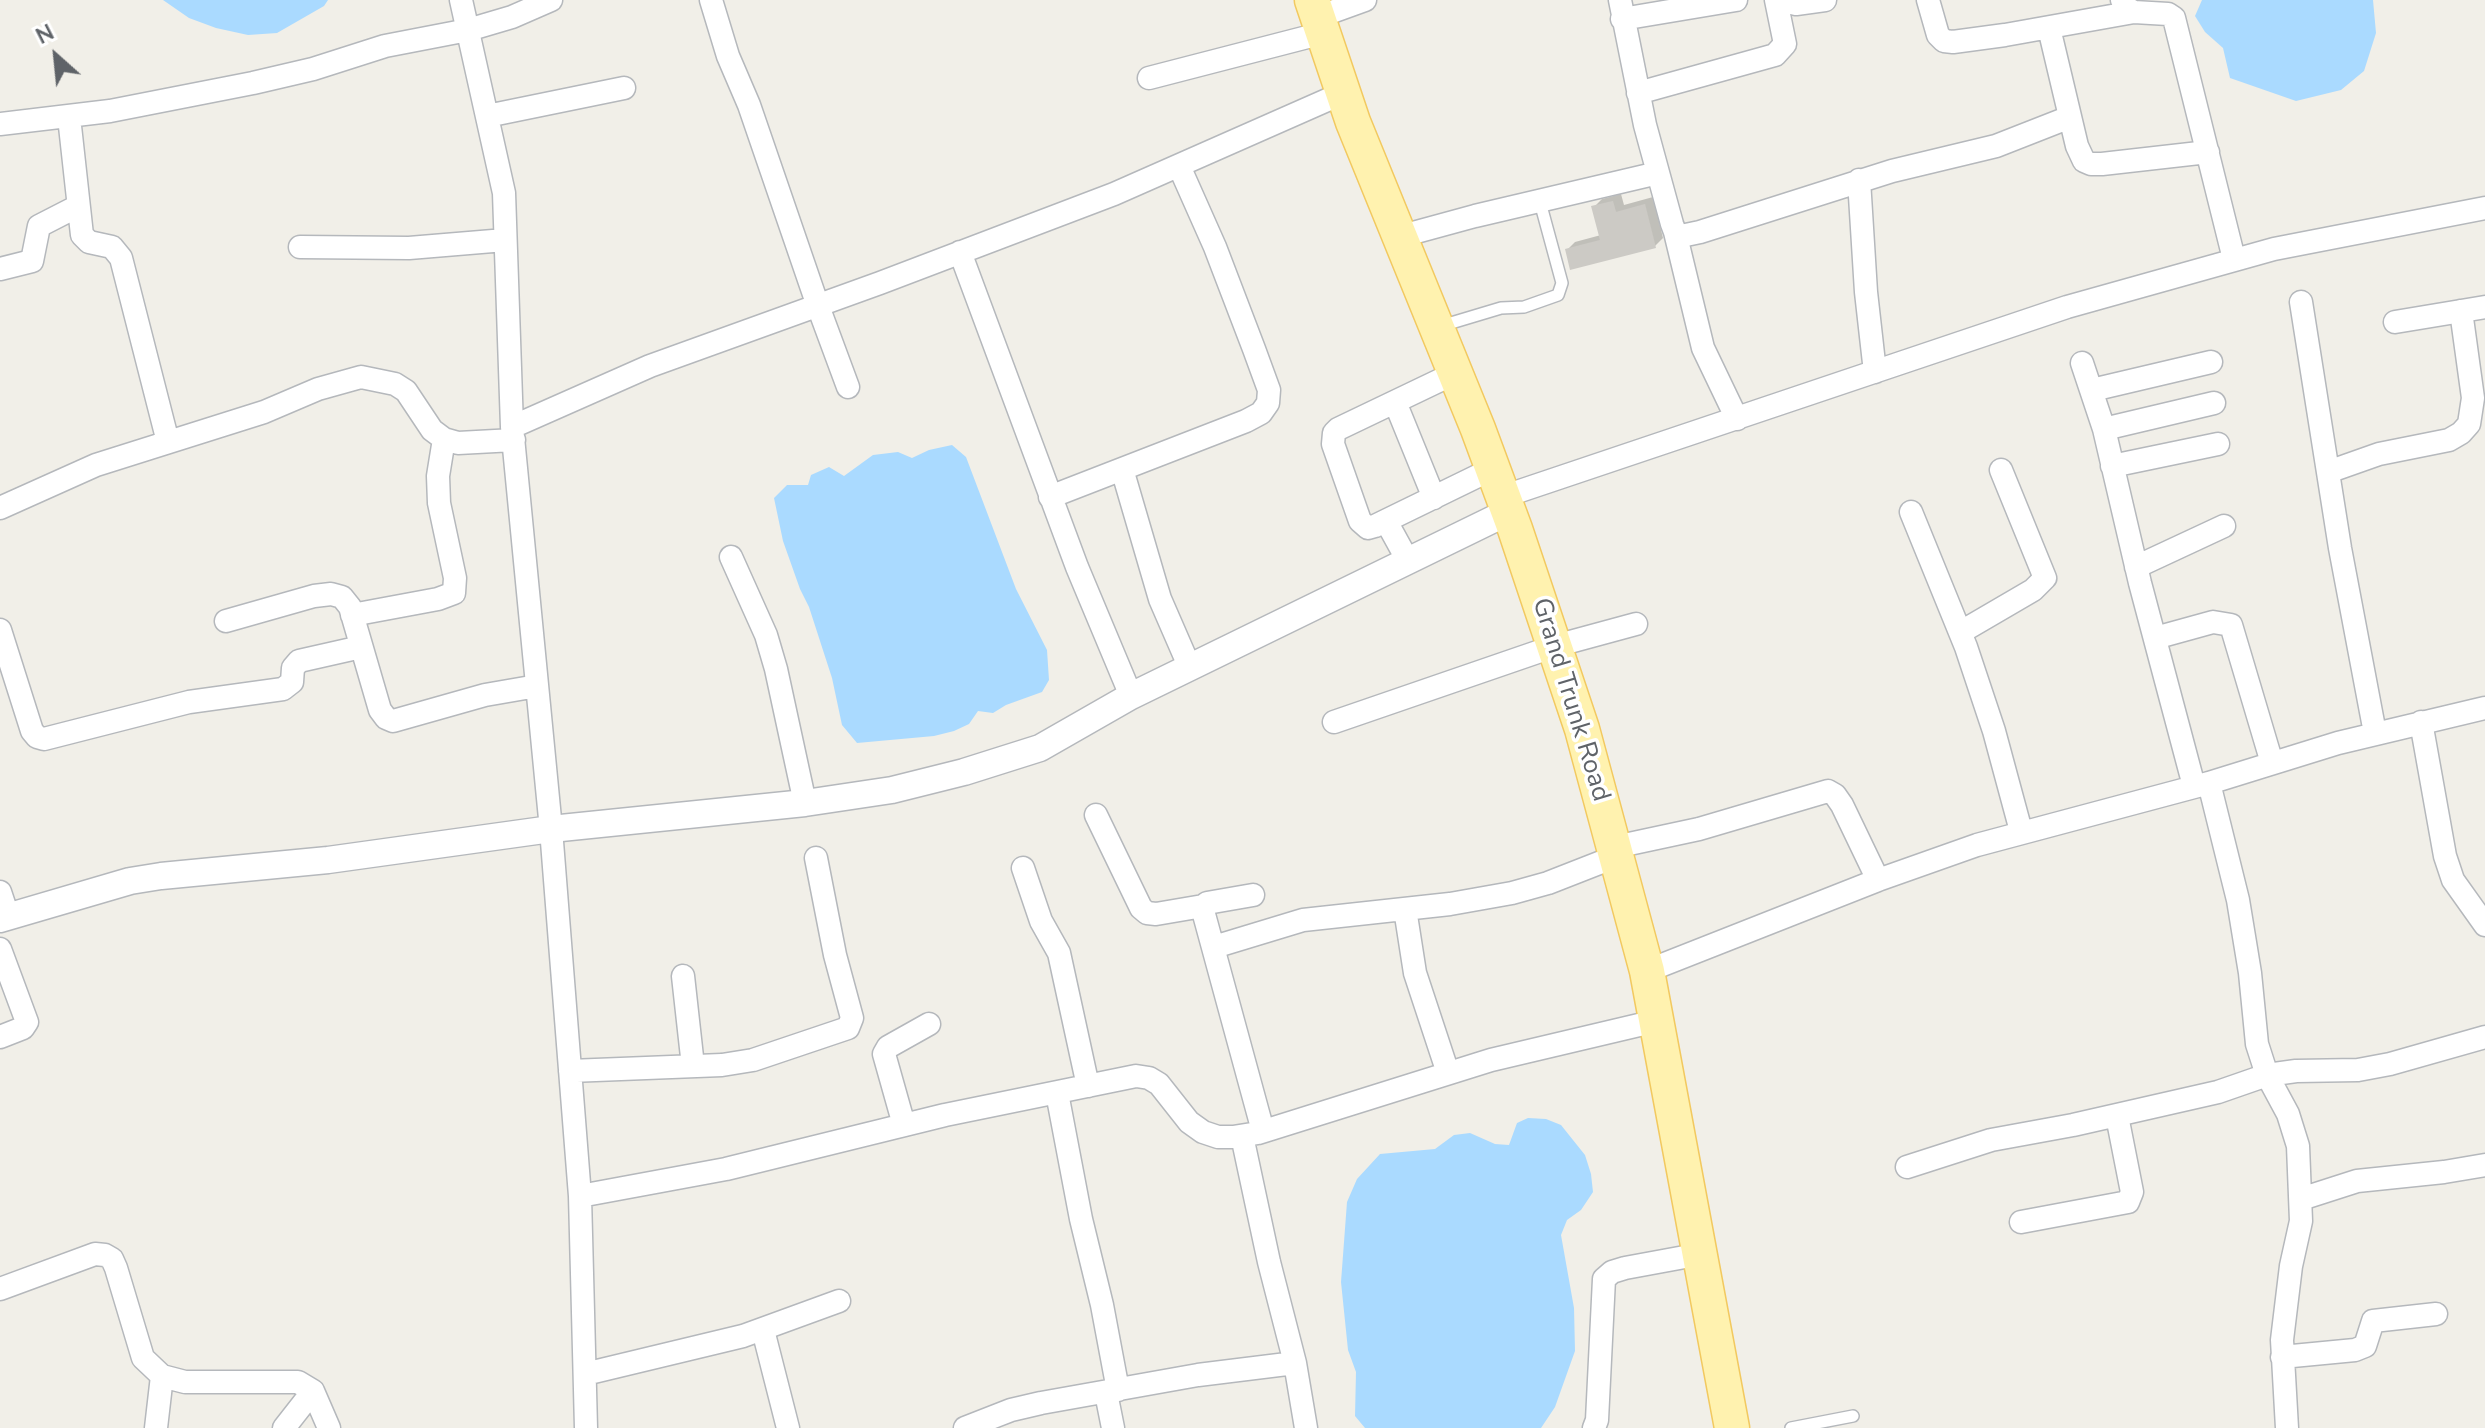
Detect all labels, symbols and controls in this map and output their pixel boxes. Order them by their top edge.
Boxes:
north arrow [16,16,96,96]
text: N [31,18,59,52]
street label: Grand Trunk Road [1524,595,1616,805]

